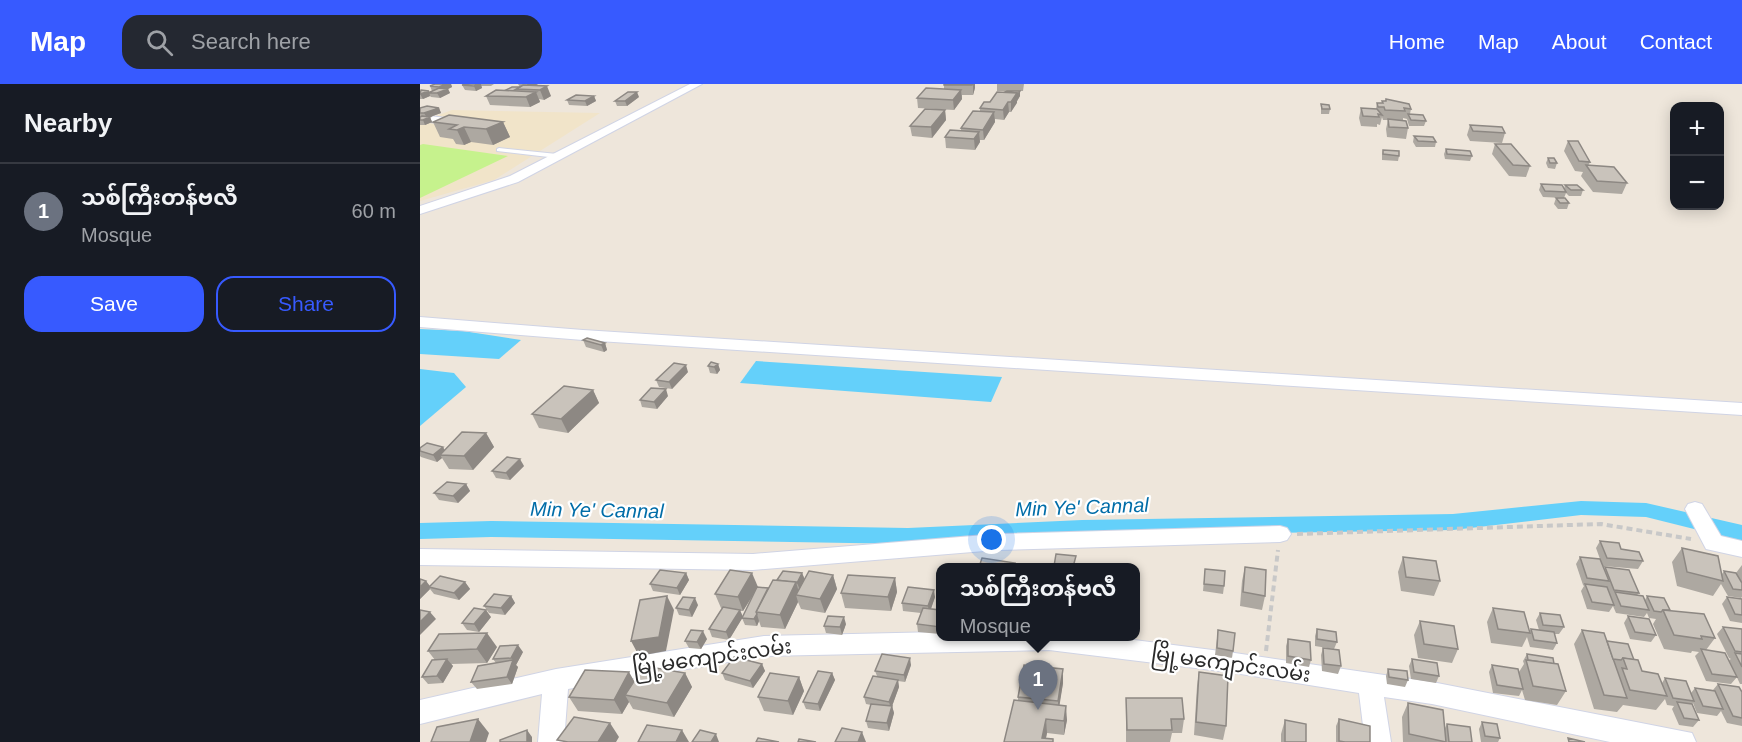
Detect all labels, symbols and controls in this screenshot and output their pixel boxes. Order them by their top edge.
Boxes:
search box [122,15,542,69]
text: Map [30,26,86,57]
icon: search [143,26,176,59]
text: Search here [191,29,311,54]
text: Home [1389,30,1445,53]
text: Map [1478,30,1519,53]
text: About [1552,30,1607,53]
text: Contact [1640,30,1712,53]
map controls [1670,102,1724,210]
button: + [1670,102,1724,156]
text: Nearby [24,108,112,138]
button: − [1670,156,1724,210]
text: သစ်ကြီးတန်ဗလီ [81,185,238,210]
text: 1 [38,200,49,222]
text: 60 m [352,200,396,222]
text: Mosque [81,224,152,246]
button: Save [24,276,204,332]
button: Share [216,276,396,332]
water label: Min Ye' Cannal [1015,494,1150,520]
water label: Min Ye' Cannal [530,498,665,522]
your location [977,525,1006,554]
popup [936,563,1140,641]
text: သစ်ကြီးတန်ဗလီ [960,576,1116,601]
text: Mosque [960,615,1031,637]
street label: မြို့မကျောင်းလမ်း [630,630,794,686]
street label: မြို့မကျောင်းလမ်း [1149,637,1313,693]
pin: 1 [1018,660,1058,710]

